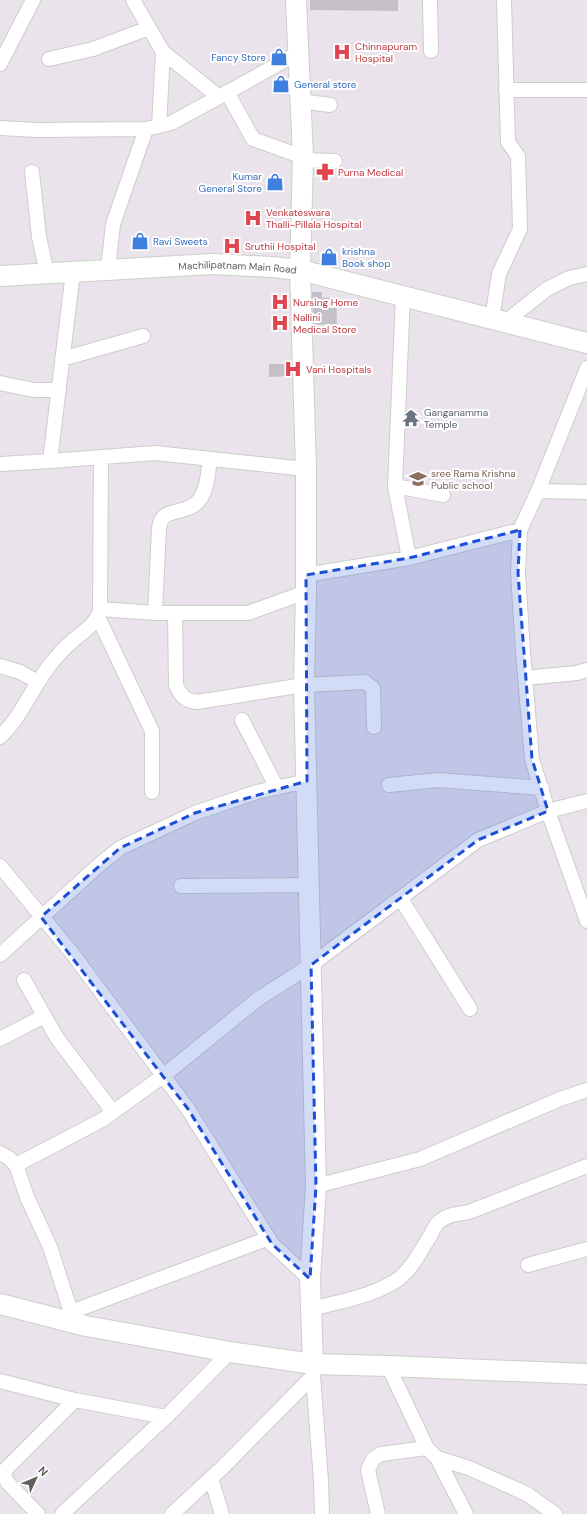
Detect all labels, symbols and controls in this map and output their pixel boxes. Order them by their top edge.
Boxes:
place label: Chinnapuram Hospital [355,40,417,65]
hospital icon: Chinnapuram Hospital [332,42,352,62]
shop icon: Fancy Store [269,47,289,67]
place label: Fancy Store [211,51,266,64]
shop icon: General store [271,74,291,94]
place label: General store [294,78,357,91]
pharmacy icon: Purna Medical [315,162,335,182]
place label: Purna Medical [338,166,403,179]
place label: Kumar General Store [199,170,262,195]
shop icon: Kumar General Store [265,172,285,192]
place label: Venkateswara Thalli-Pillala Hospital [266,206,362,231]
hospital icon: Venkateswara Thalli-Pillala Hospital [243,208,263,228]
shop icon: Ravi Sweets [130,231,150,251]
place label: Ravi Sweets [153,235,208,248]
hospital icon: Sruthii Hospital [222,236,242,256]
place label: Sruthii Hospital [245,240,315,253]
place label: krishna Book shop [342,245,391,270]
shop icon: krishna Book shop [319,247,339,267]
street label: Machilipatnam Main Road [178,257,297,276]
hospital icon: Nursing Home [270,292,290,312]
place label: Nursing Home [293,296,358,309]
place label: Nallini Medical Store [293,311,357,336]
hospital icon: Nallini Medical Store [270,313,290,333]
hospital icon: Vani Hospitals [283,359,303,379]
place label: Vani Hospitals [306,363,371,376]
place label: Ganganamma Temple [424,406,488,431]
temple icon: Ganganamma Temple [401,408,421,428]
place label: sree Rama Krishna Public school [431,467,516,492]
school or university icon: sree Rama Krishna Public school [408,469,428,489]
north arrow [16,1458,56,1498]
text: N [35,1463,51,1479]

